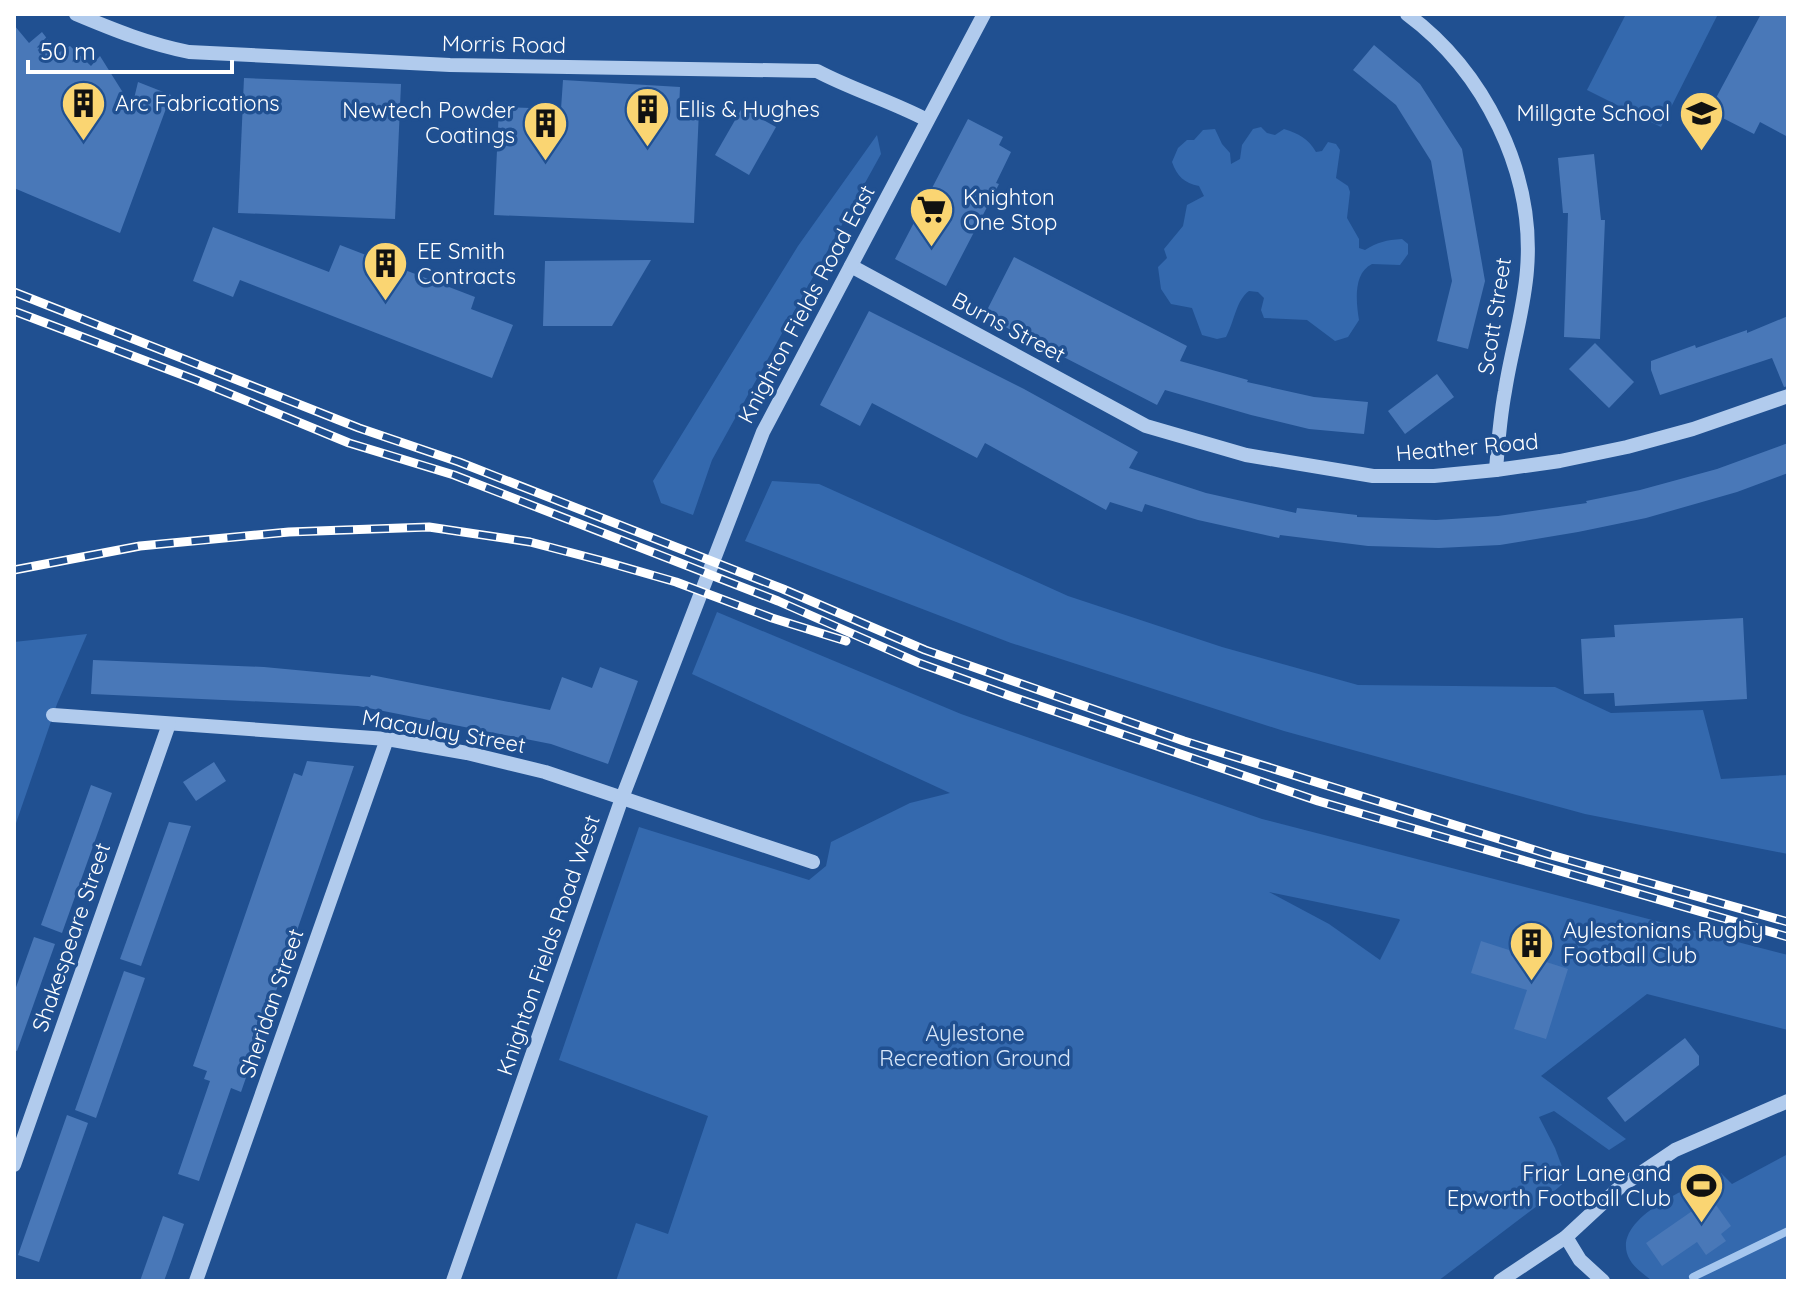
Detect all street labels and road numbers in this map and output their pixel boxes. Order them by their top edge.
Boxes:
street label: Morris Road [442,29,566,59]
street label: Knighton Fields Road East [731,180,881,428]
street label: Scott Street [1471,255,1517,377]
street label: Burns Street [947,285,1071,369]
street label: Heather Road [1394,427,1540,467]
street label: Macaulay Street [360,703,528,759]
street label: Knighton Fields Road West [490,811,606,1079]
street label: Shakespeare Street [26,839,116,1035]
street label: Sheridan Street [232,925,310,1081]

